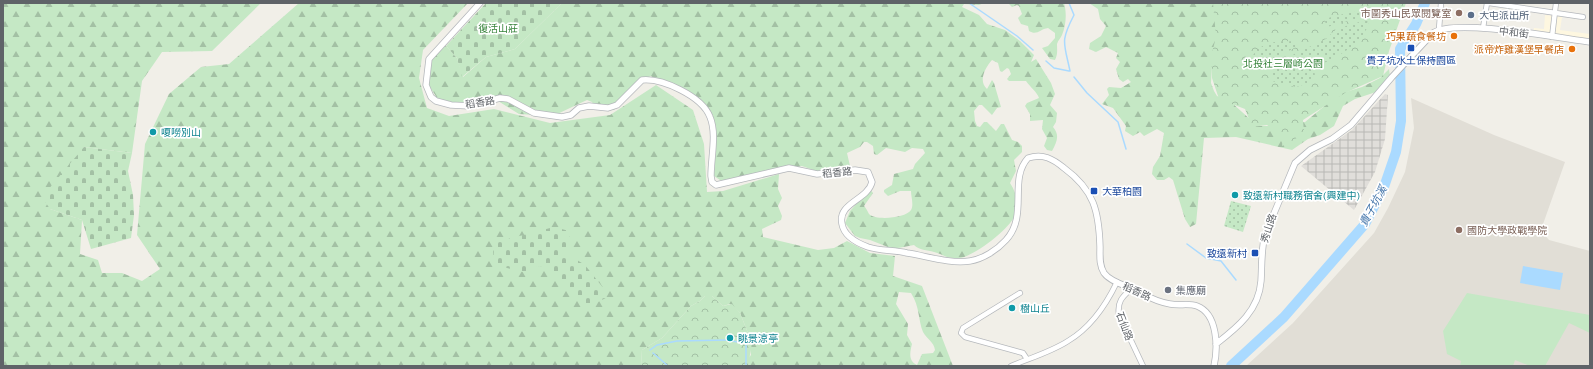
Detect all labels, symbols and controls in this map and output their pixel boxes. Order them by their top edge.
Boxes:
place label: 市圖秀山民眾閱覽室 [1361,8,1451,19]
marker: 市圖秀山民眾閱覽室 [1454,8,1464,18]
marker: 大屯派出所 [1466,10,1476,20]
place label: 大屯派出所 [1479,10,1529,21]
park label: 復活山莊 [478,23,518,34]
street label: 中和街 [1498,25,1529,40]
place label: 巧果蔬食餐坊 [1386,31,1446,42]
marker: 巧果蔬食餐坊 [1449,31,1459,41]
marker: 貴子坑水土保持園區 [1406,43,1416,53]
place label: 派帝炸雞漢堡早餐店 [1474,44,1564,55]
marker: 派帝炸雞漢堡早餐店 [1567,44,1577,54]
place label: 貴子坑水土保持園區 [1366,55,1456,66]
park label: 北投社三層崎公園 [1243,58,1323,69]
street label: 稻香路 [464,95,496,110]
marker: 嗄嘮別山 [148,127,158,137]
place label: 嗄嘮別山 [161,127,201,138]
street label: 稻香路 [822,165,853,180]
water label: 貴子坑溪 [1357,182,1391,229]
marker: 大華柏園 [1089,186,1099,196]
place label: 大華柏園 [1102,186,1142,197]
marker: 致遠新村職務宿舍(興建中) [1230,190,1240,200]
place label: 致遠新村職務宿舍(興建中) [1243,190,1360,201]
street label: 秀山路 [1259,212,1278,244]
marker: 國防大學政戰學院 [1454,225,1464,235]
place label: 國防大學政戰學院 [1467,225,1547,236]
place label: 致遠新村 [1207,248,1247,259]
marker: 致遠新村 [1250,248,1260,258]
street label: 稻香路 [1121,280,1153,303]
marker: 集應廟 [1163,285,1173,295]
place label: 集應廟 [1176,285,1206,296]
marker: 樹山丘 [1007,303,1017,313]
place label: 樹山丘 [1020,303,1050,314]
street label: 石仙路 [1114,310,1135,342]
marker: 眺景涼亭 [725,333,735,343]
place label: 眺景涼亭 [738,333,778,344]

